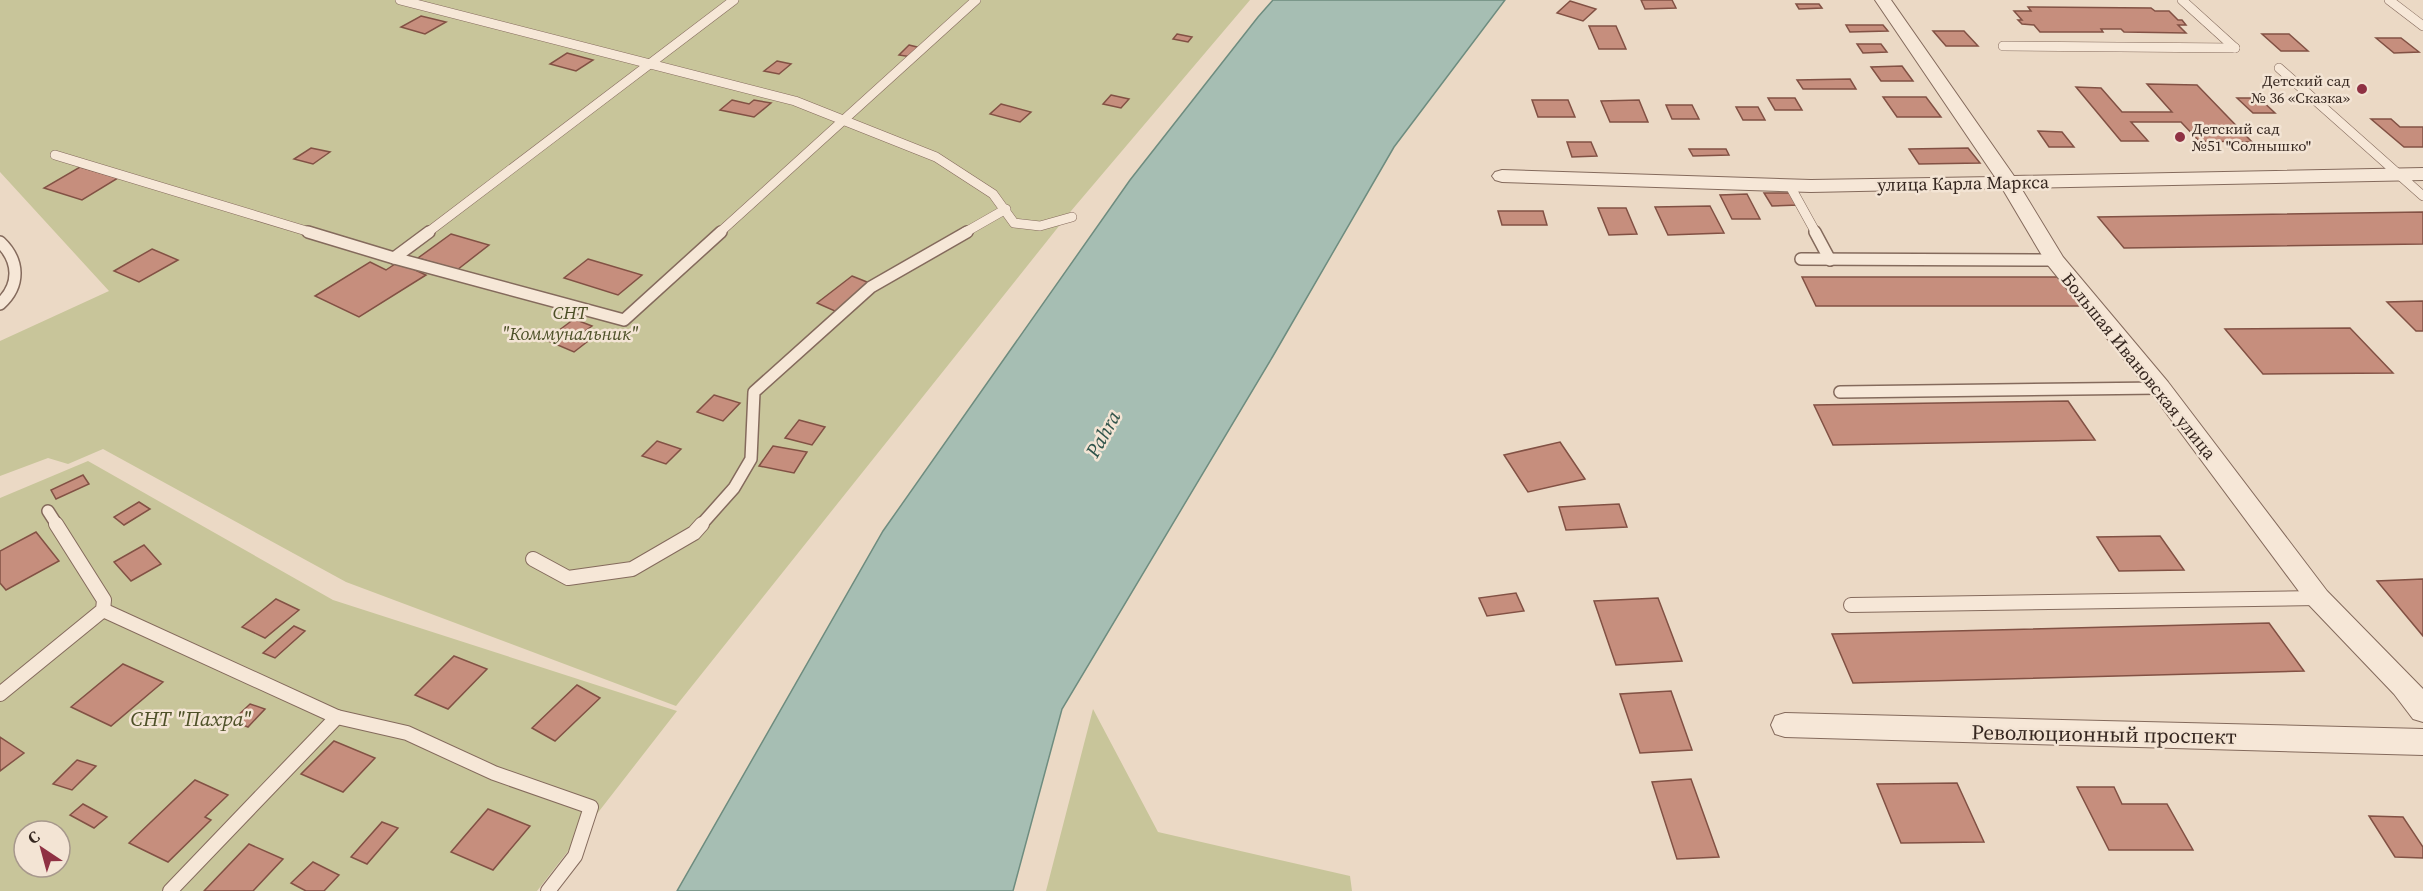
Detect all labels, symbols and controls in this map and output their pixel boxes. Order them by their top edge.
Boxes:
place label: Детский сад № 36 «Сказка» [2250,70,2350,108]
marker: Детский сад № 36 «Сказка» [2355,82,2369,96]
place label: Детский сад №51 "Солнышко" [2191,118,2311,156]
marker: Детский сад №51 "Солнышко" [2173,130,2187,144]
street label: улица Карла Маркса [1877,169,2050,197]
street label: Большая Ивановская улица [2056,267,2223,465]
park label: СНТ "Коммунальник" [502,300,639,346]
water label: Pahra [1078,405,1128,463]
park label: СНТ "Пахра" [131,704,252,733]
street label: Революционный проспект [1971,717,2237,751]
north arrow [12,819,72,879]
text: С [23,825,44,849]

